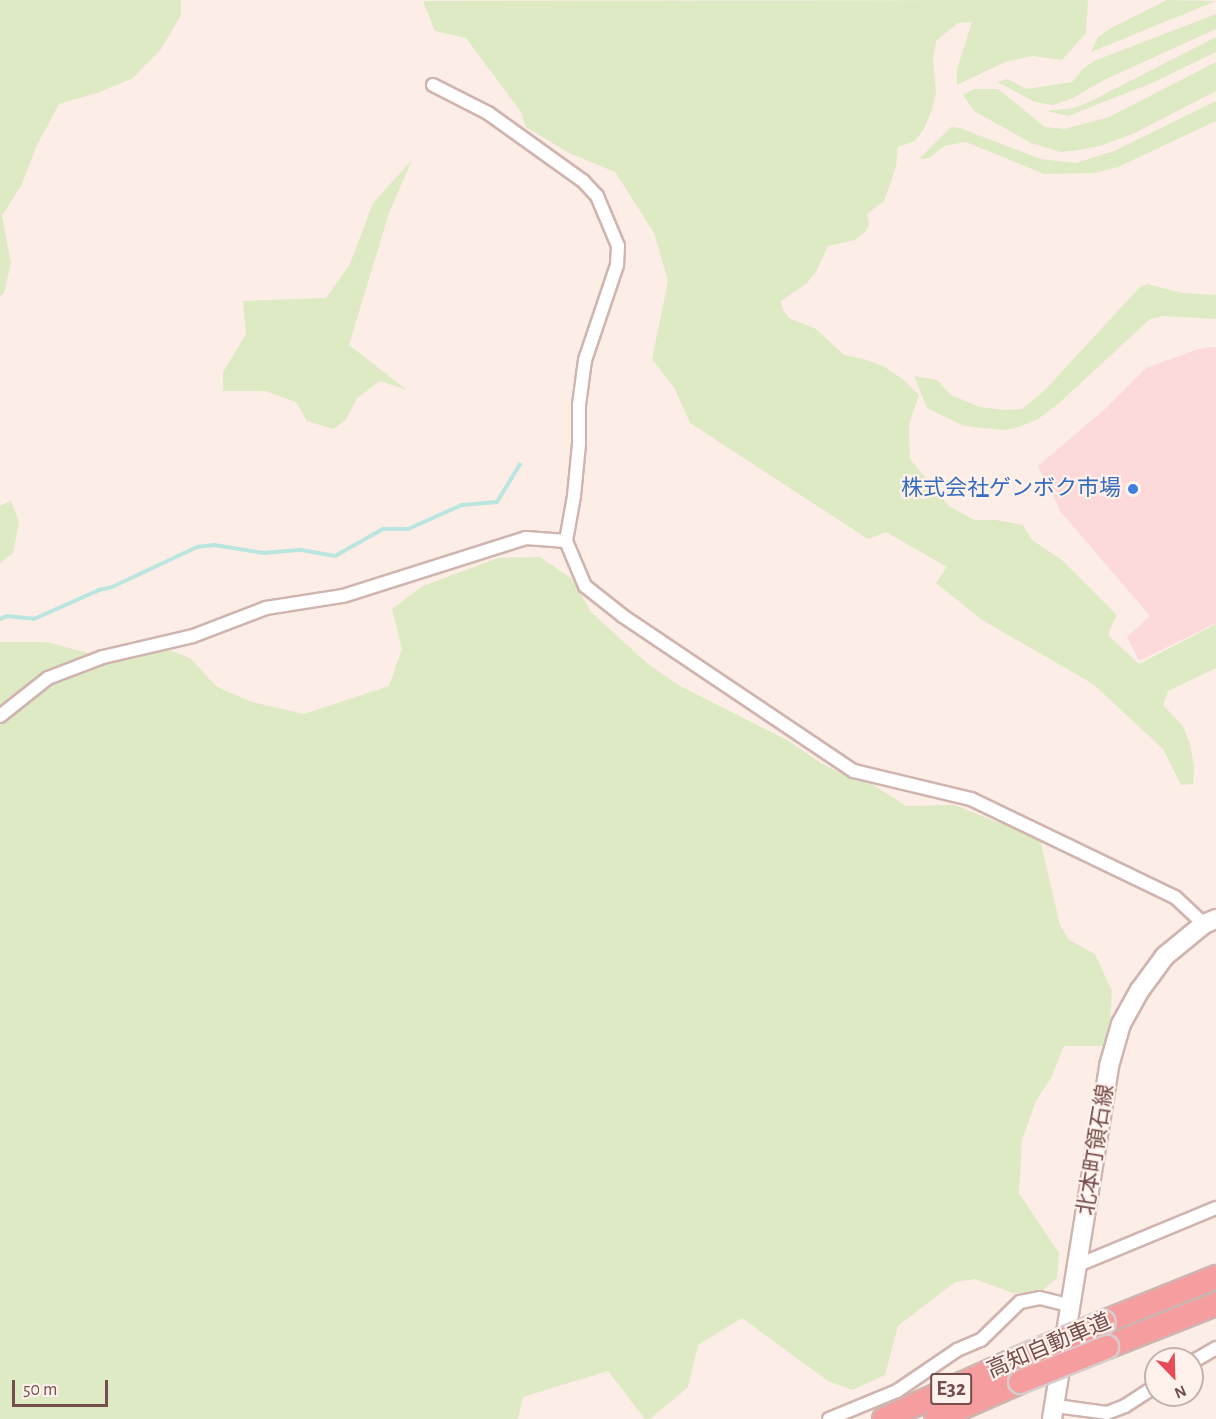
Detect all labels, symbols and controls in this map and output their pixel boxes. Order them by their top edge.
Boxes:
place label: 株式会社ゲンボク市場 [901,476,1121,502]
marker: 株式会社ゲンボク市場 [1126,482,1140,496]
street label: 北本町領石線 [1073,1083,1119,1217]
street label: 高知自動車道 [983,1308,1115,1384]
north arrow [1144,1347,1204,1407]
scale bar [15,1368,111,1406]
road number: E32 [930,1371,972,1407]
text: 50 m [23,1381,57,1399]
text: N [1172,1382,1188,1401]

